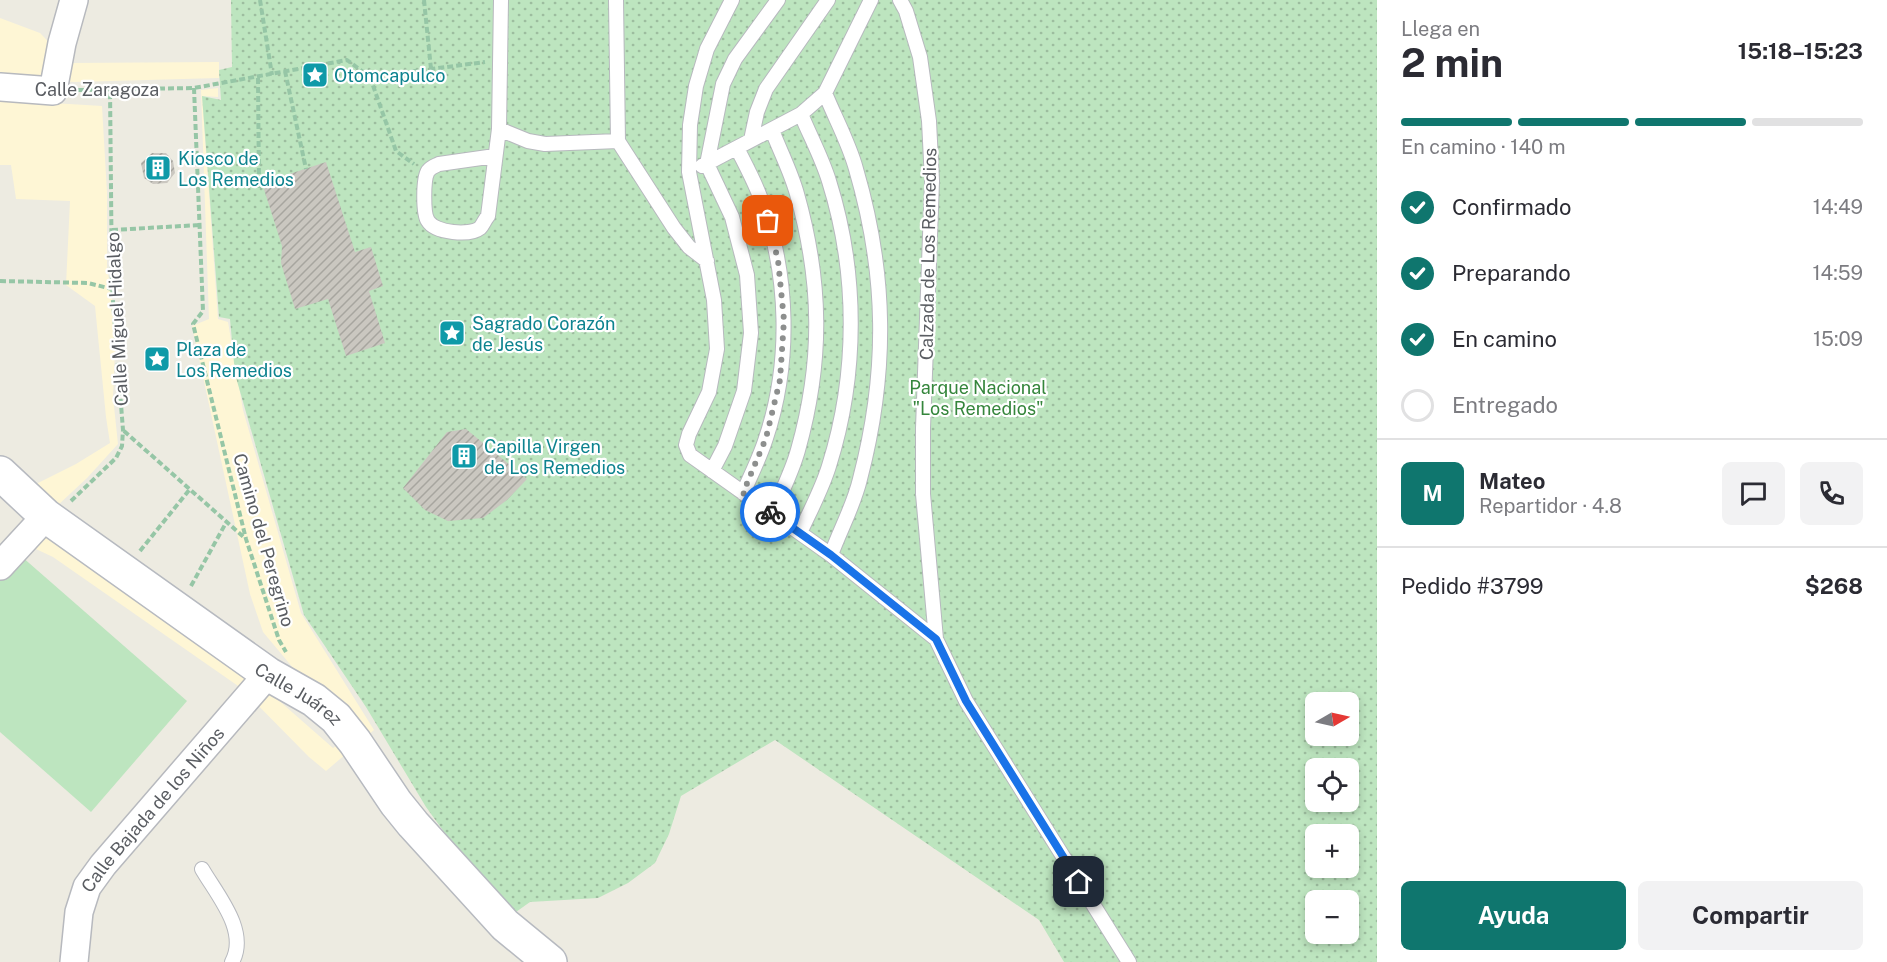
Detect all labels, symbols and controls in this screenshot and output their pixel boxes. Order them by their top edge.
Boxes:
text: Llega en [1401,17,1480,41]
text: 15:18–15:23 [1738,38,1863,64]
text: 2 min [1401,40,1503,86]
place icon: Otomcapulco [300,60,330,90]
place label: Otomcapulco [334,65,445,86]
street label: Calle Zaragoza [35,79,159,100]
text: En camino · 140 m [1401,135,1565,159]
place label: Kiosco de Los Remedios [178,148,294,190]
street label: Calzada de Los Remedios [916,148,940,360]
building icon: Kiosco de Los Remedios [143,153,173,183]
icon: check [1401,191,1434,224]
text: Confirmado [1452,194,1571,220]
pin [742,195,793,246]
text: 14:49 [1813,195,1863,219]
icon: bag [751,204,784,237]
street label: Calle Miguel Hidalgo [102,231,132,407]
icon: check [1401,257,1434,290]
text: Preparando [1452,260,1571,286]
text: 14:59 [1812,261,1863,285]
place label: Sagrado Corazón de Jesús [472,313,615,355]
place icon: Sagrado Corazón de Jesús [437,318,467,348]
icon: check [1401,323,1434,356]
text: En camino [1452,326,1557,352]
text: 15:09 [1813,327,1863,351]
place label: Plaza de Los Remedios [176,339,292,381]
place icon: Plaza de Los Remedios [142,344,172,374]
park label: Parque Nacional "Los Remedios" [909,377,1047,419]
text: Entregado [1452,392,1558,418]
place label: Capilla Virgen de Los Remedios [484,436,625,478]
building icon: Capilla Virgen de Los Remedios [449,441,479,471]
street label: Camino del Peregrino [229,451,299,629]
button: chat [1722,462,1785,525]
button: phone [1800,462,1863,525]
text: Mateo [1479,468,1545,494]
text: M [1422,480,1443,506]
courier [740,482,800,542]
text: Repartidor · 4.8 [1479,494,1622,518]
icon: bike [754,496,787,529]
text: Pedido #3799 [1401,573,1544,599]
text: $268 [1805,573,1863,599]
street label: Calle Juárez [251,658,347,729]
north arrow [1305,692,1359,746]
map controls [1305,692,1359,944]
street label: Calle Bajada de los Niños [76,722,228,896]
button: locate [1305,758,1359,812]
button: + [1305,824,1359,878]
pin [1053,856,1104,907]
icon: home [1062,865,1095,898]
button: Ayuda [1401,881,1626,950]
button: Compartir [1638,881,1863,950]
button: − [1305,890,1359,944]

